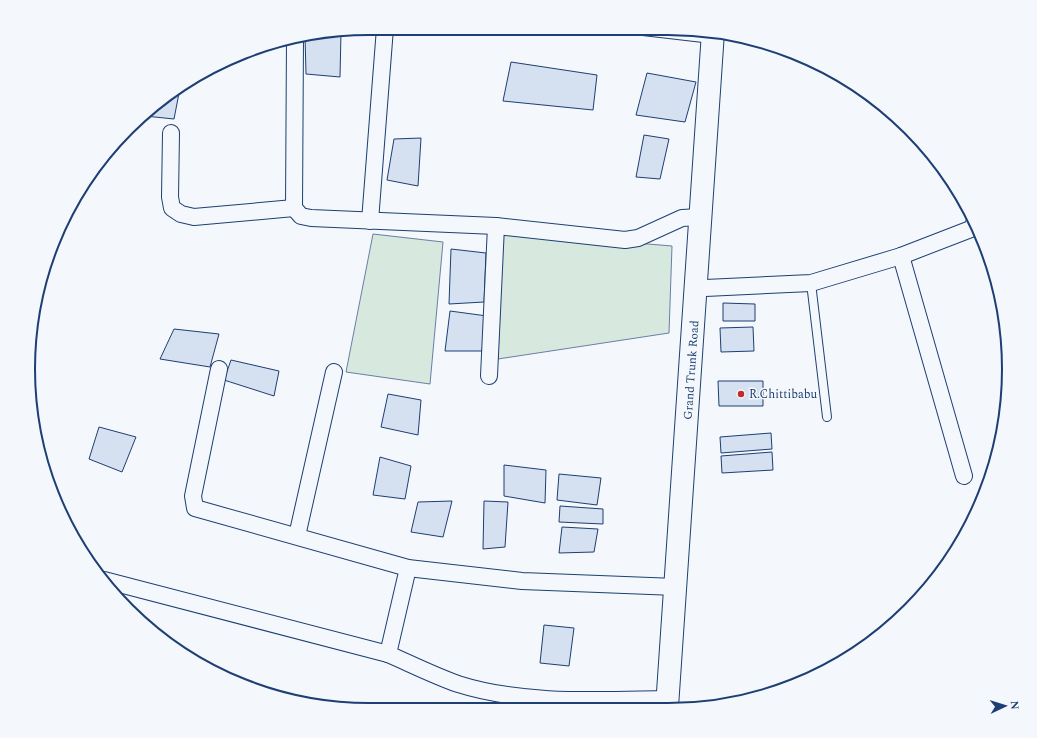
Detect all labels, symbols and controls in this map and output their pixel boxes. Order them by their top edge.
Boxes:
street label: Grand Trunk Road [679,319,704,420]
place label: R.Chittibabu [749,385,818,404]
marker: R.Chittibabu [736,389,746,399]
north arrow [985,686,1025,726]
text: N [1006,700,1023,710]

